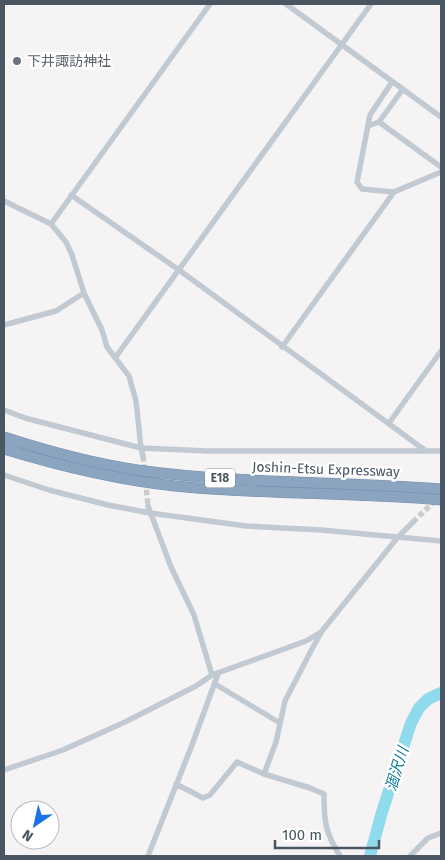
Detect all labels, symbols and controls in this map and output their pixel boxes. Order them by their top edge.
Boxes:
place label: 下井諏訪神社 [27,53,111,70]
marker: 下井諏訪神社 [11,55,23,67]
street label: Joshin-Etsu Expressway [252,458,400,481]
road number: E18 [205,468,235,488]
water label: 涸沢川 [382,743,413,793]
north arrow [10,800,60,850]
scale bar [275,818,379,850]
text: N [19,826,37,845]
text: 100 m [282,826,322,844]

